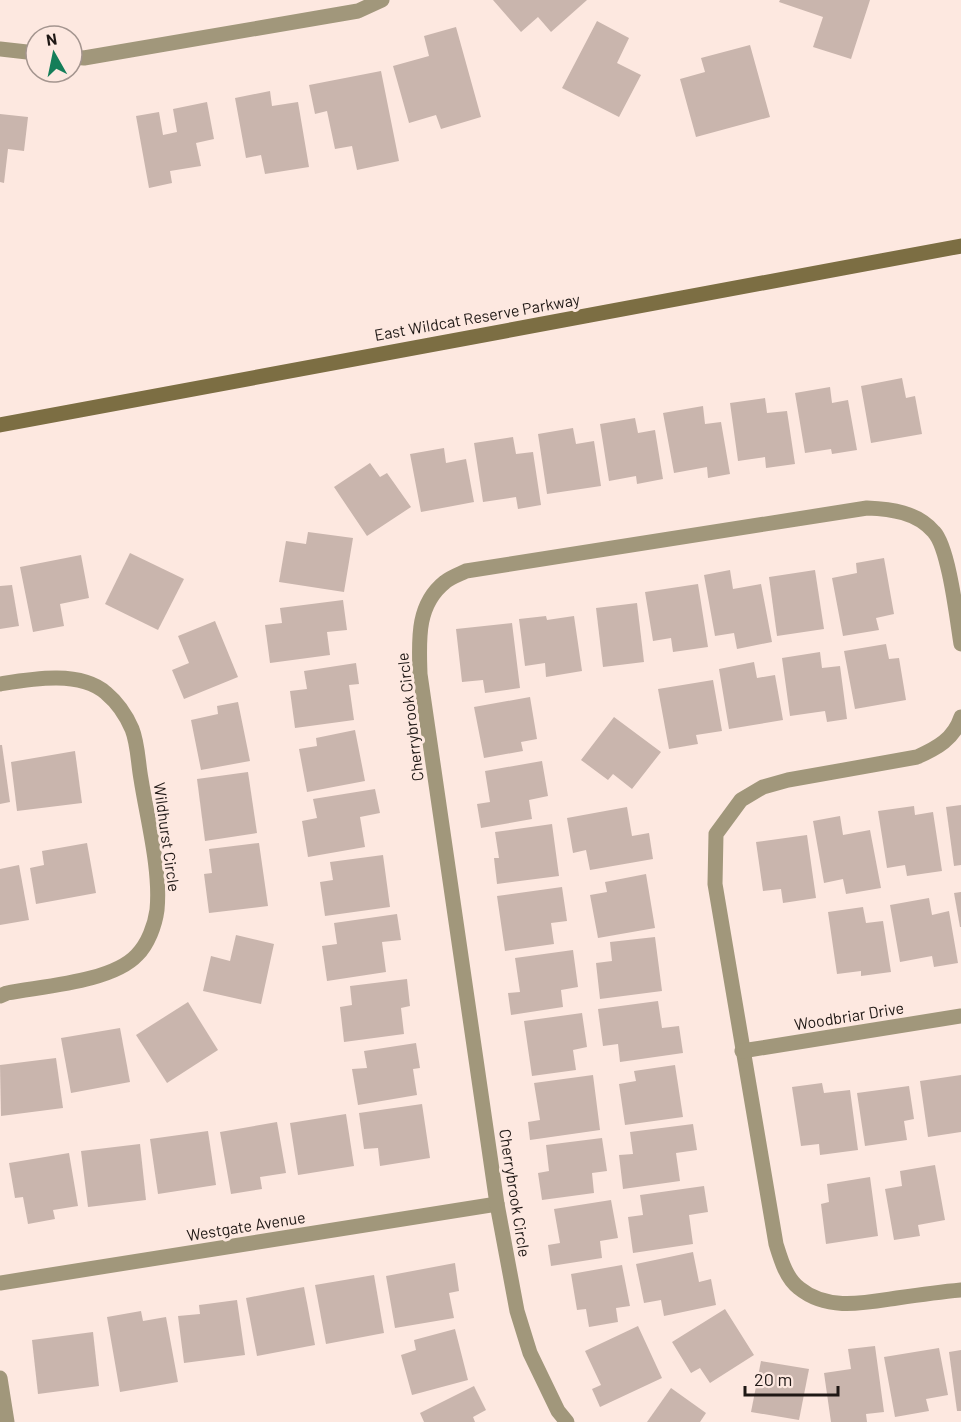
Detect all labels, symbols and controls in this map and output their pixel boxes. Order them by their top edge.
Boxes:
north arrow [24,24,84,84]
text: N [45,28,58,49]
street label: East Wildcat Reserve Parkway [373,289,582,344]
street label: Cherrybrook Circle [392,652,427,782]
street label: Wildhurst Circle [150,781,185,893]
street label: Woodbriar Drive [793,997,905,1034]
street label: Cherrybrook Circle [496,1128,535,1258]
street label: Westgate Avenue [185,1207,307,1244]
scale bar [745,1359,838,1397]
text: 20 m [754,1368,792,1390]

